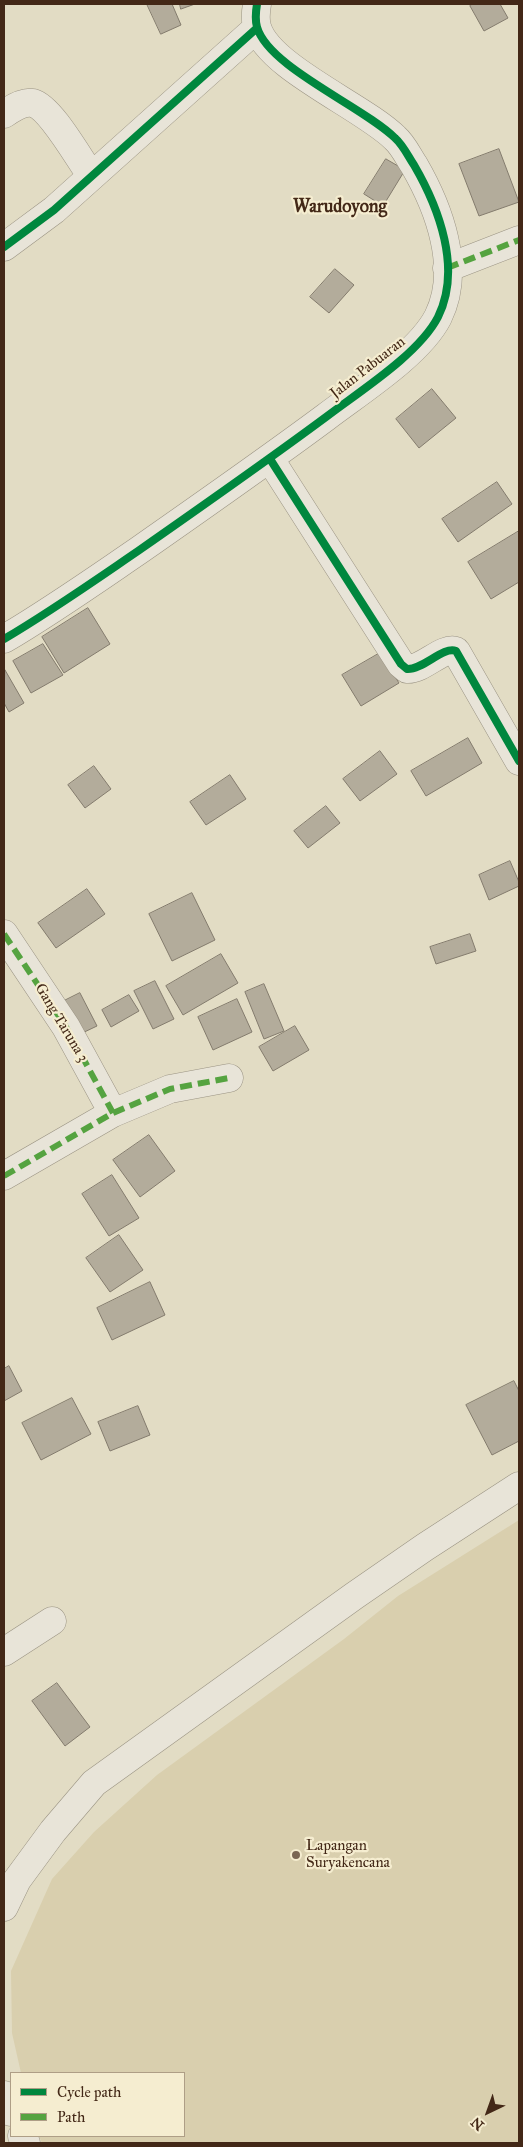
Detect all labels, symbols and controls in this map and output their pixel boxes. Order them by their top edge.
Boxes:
district label: Warudoyong [293,197,387,219]
street label: Jalan Pabuaran [327,333,409,403]
street label: Gang Taruna 3 [30,980,92,1066]
place label: Lapangan Suryakencana [306,1837,390,1872]
marker: Lapangan Suryakencana [290,1849,302,1861]
legend [10,2072,185,2137]
text: Cycle path [57,2083,121,2101]
north arrow [463,2087,513,2137]
text: Path [57,2108,85,2126]
text: N [468,2113,488,2134]

